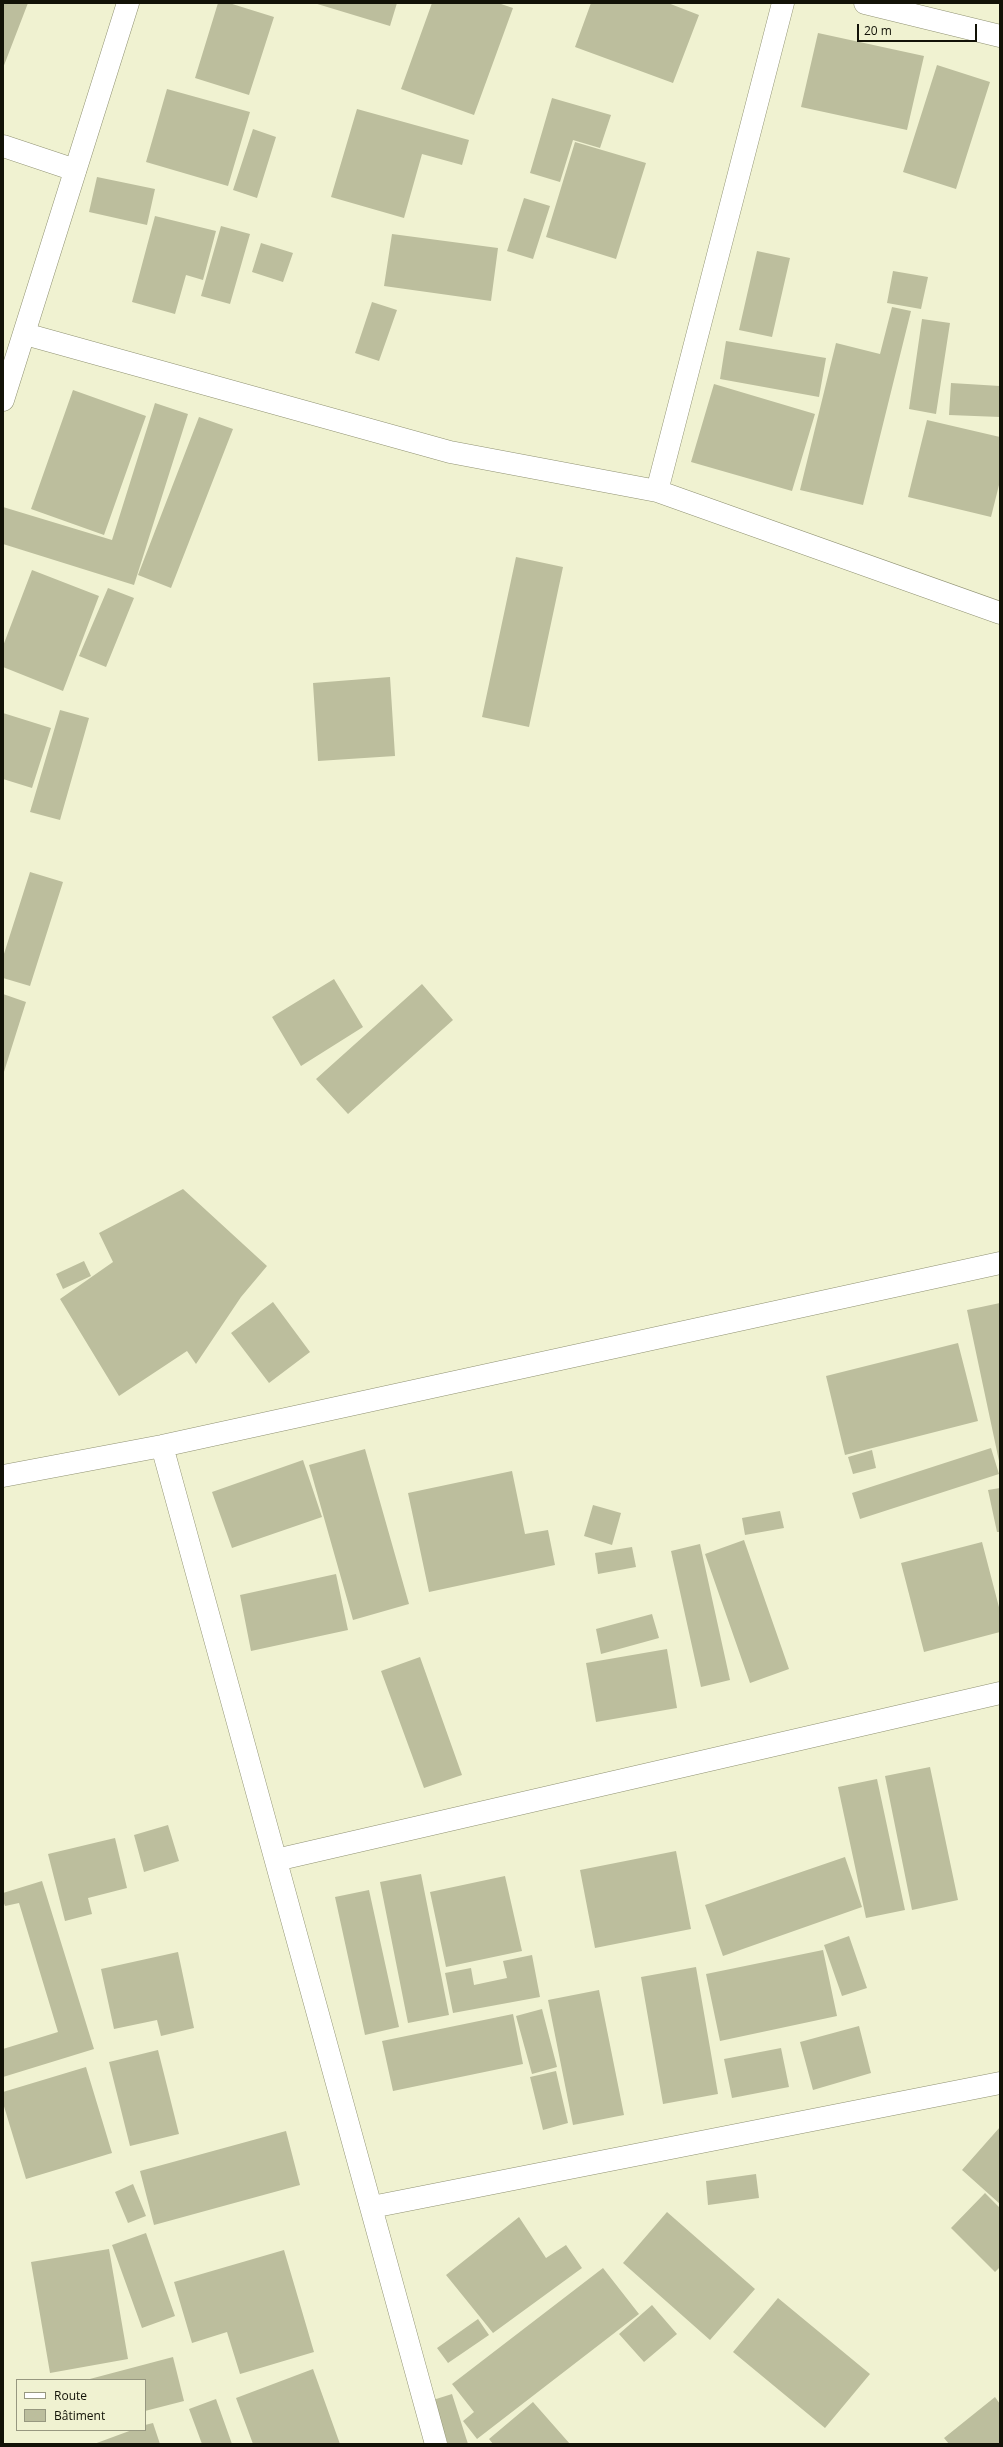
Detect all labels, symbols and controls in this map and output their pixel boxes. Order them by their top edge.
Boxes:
scale bar [859,16,979,42]
text: 20 m [864,22,892,39]
legend [16,2379,146,2431]
text: Route [54,2387,87,2404]
text: Bâtiment [54,2407,105,2424]

